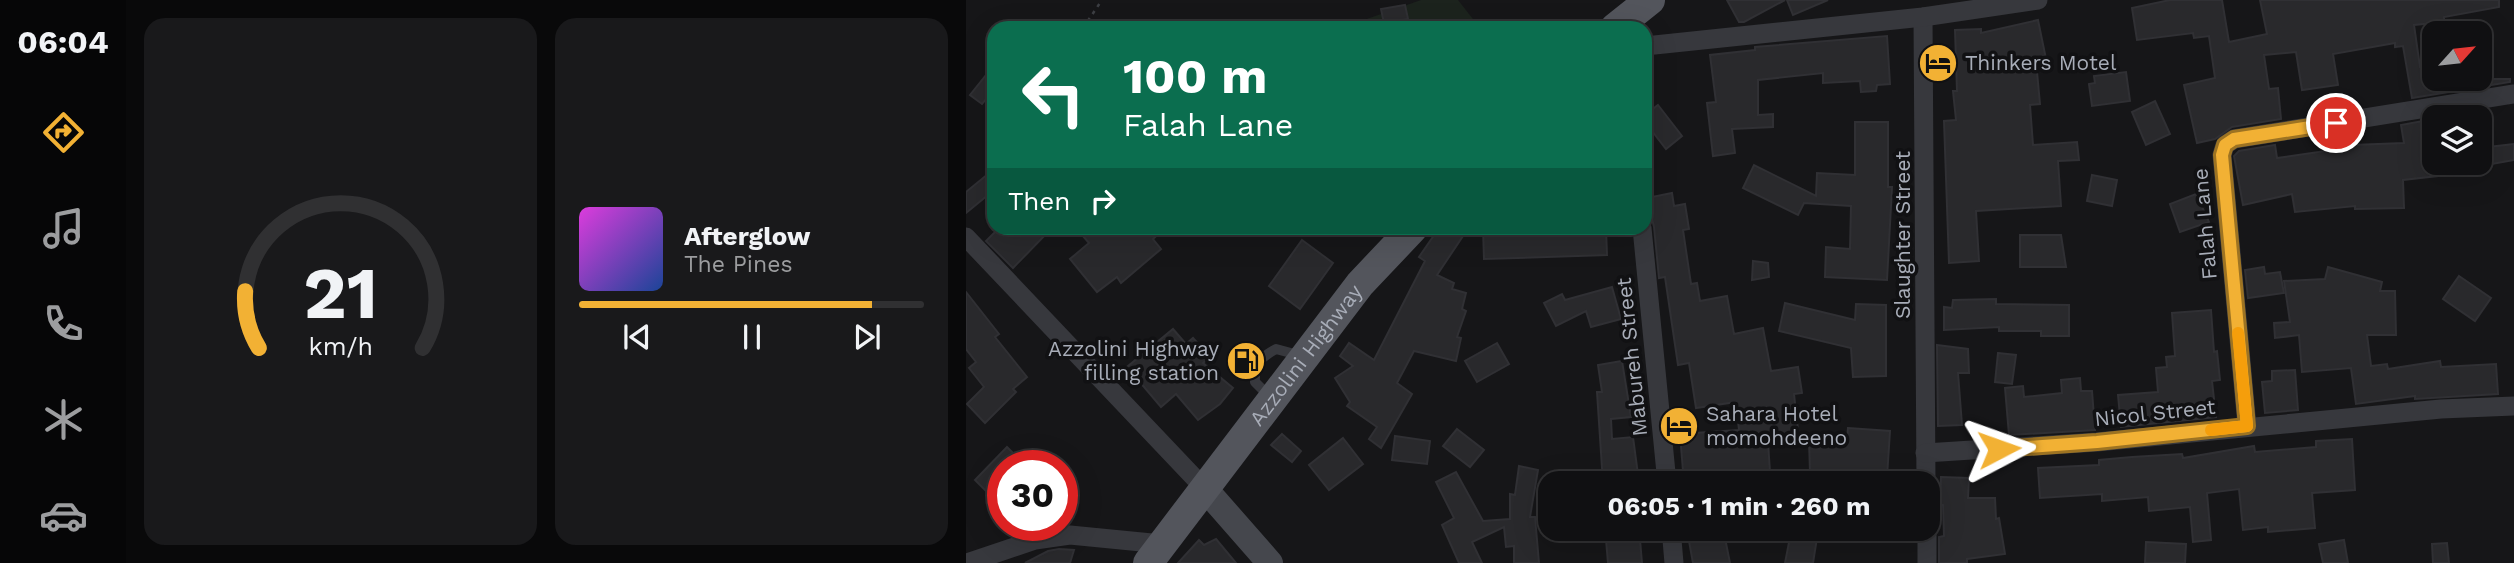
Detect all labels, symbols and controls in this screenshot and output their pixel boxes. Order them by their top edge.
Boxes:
north arrow [2422,21,2492,91]
map controls [2422,21,2492,175]
text: 06:04 [17,23,109,61]
hotel icon: Thinkers Motel [1917,42,1959,84]
text: 100 m [1123,47,1267,105]
icon: left [1008,49,1099,140]
place label: Thinkers Motel [1965,50,2117,75]
pin [2306,93,2366,153]
icon: arrive [2317,104,2355,142]
button: layers [2422,105,2492,175]
text: Falah Lane [1123,106,1293,144]
icon: directions [39,108,88,157]
street label: Slaughter Street [1890,151,1915,319]
street label: Falah Lane [2187,167,2222,281]
icon: right [1084,182,1122,220]
text: Then [1008,186,1070,216]
icon: music [39,204,88,253]
text: Afterglow [684,221,810,251]
text: 21 [303,250,378,336]
text: The Pines [684,251,793,278]
street label: Mabureh Street [1611,276,1652,438]
street label: Azzolini Highway [1244,279,1367,431]
icon: phone [39,299,88,348]
icon: previous [618,318,656,356]
icon: pause [733,318,771,356]
icon: next [848,318,886,356]
text: km/h [308,331,373,360]
place label: Azzolini Highway filling station [1048,336,1219,385]
fuel station icon: Azzolini Highway filling station [1225,340,1267,382]
street label: Nicol Street [2093,394,2217,431]
icon: climate [39,395,88,444]
place label: Sahara Hotel momohdeeno [1706,401,1847,450]
hotel icon: Sahara Hotel momohdeeno [1658,405,1700,447]
position arrow [1962,412,2036,486]
speed limit sign: 30 [987,450,1078,541]
icon: car [39,491,88,540]
text: 06:05 · 1 min · 260 m [1607,491,1871,521]

